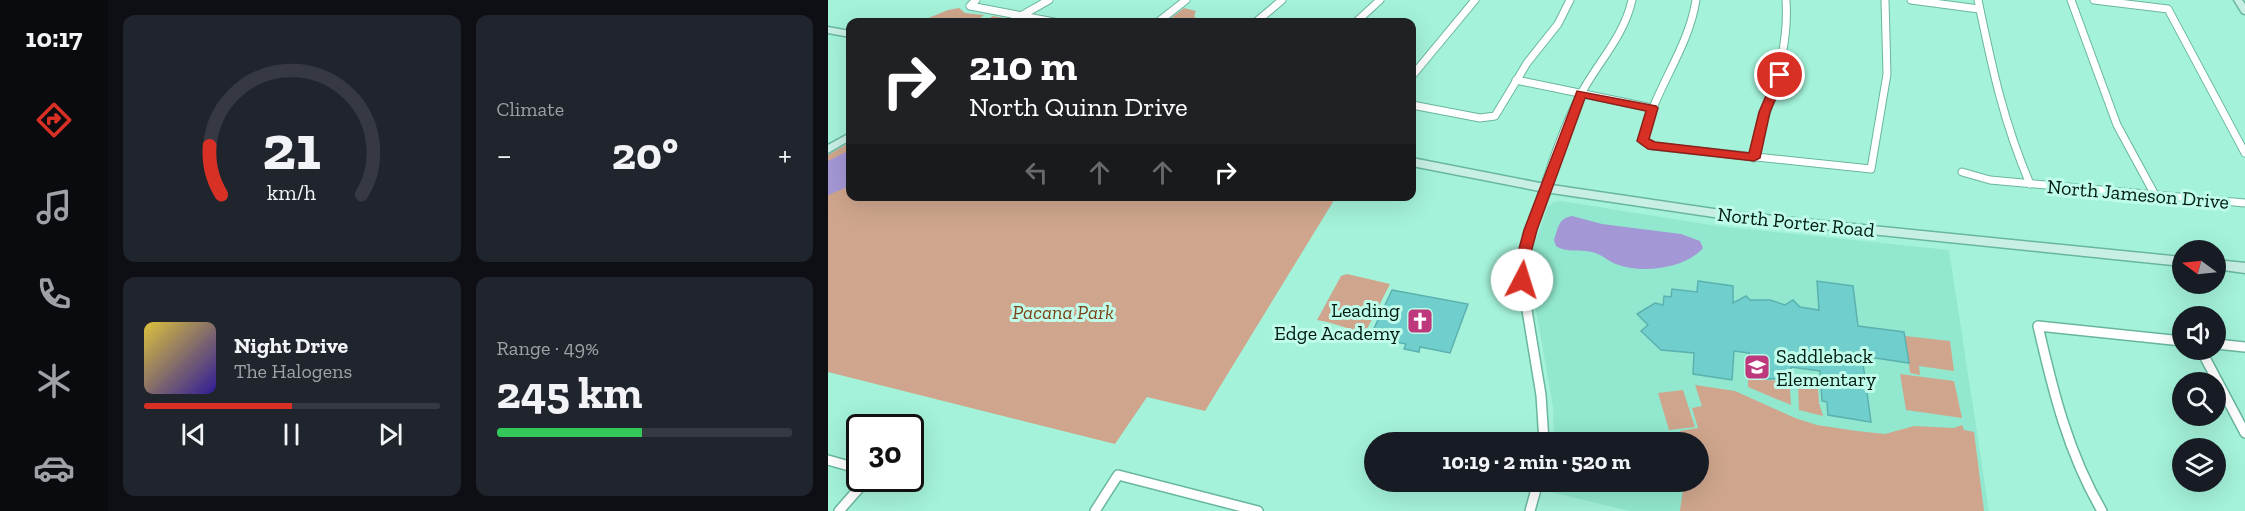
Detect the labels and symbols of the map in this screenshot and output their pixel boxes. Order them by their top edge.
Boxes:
pin [1754,49,1805,100]
street label: North Jameson Drive [2046,174,2230,214]
street label: North Porter Road [1716,202,1876,242]
north arrow [2172,240,2226,294]
position arrow [1490,248,1554,312]
place label: Leading Edge Academy [1274,298,1401,345]
park label: Pacana Park [1012,300,1114,324]
church icon: Leading Edge Academy [1405,306,1435,336]
place label: Saddleback Elementary [1776,344,1877,391]
school or university icon: Saddleback Elementary [1742,352,1772,382]
speed limit sign: 30 [846,414,924,492]

